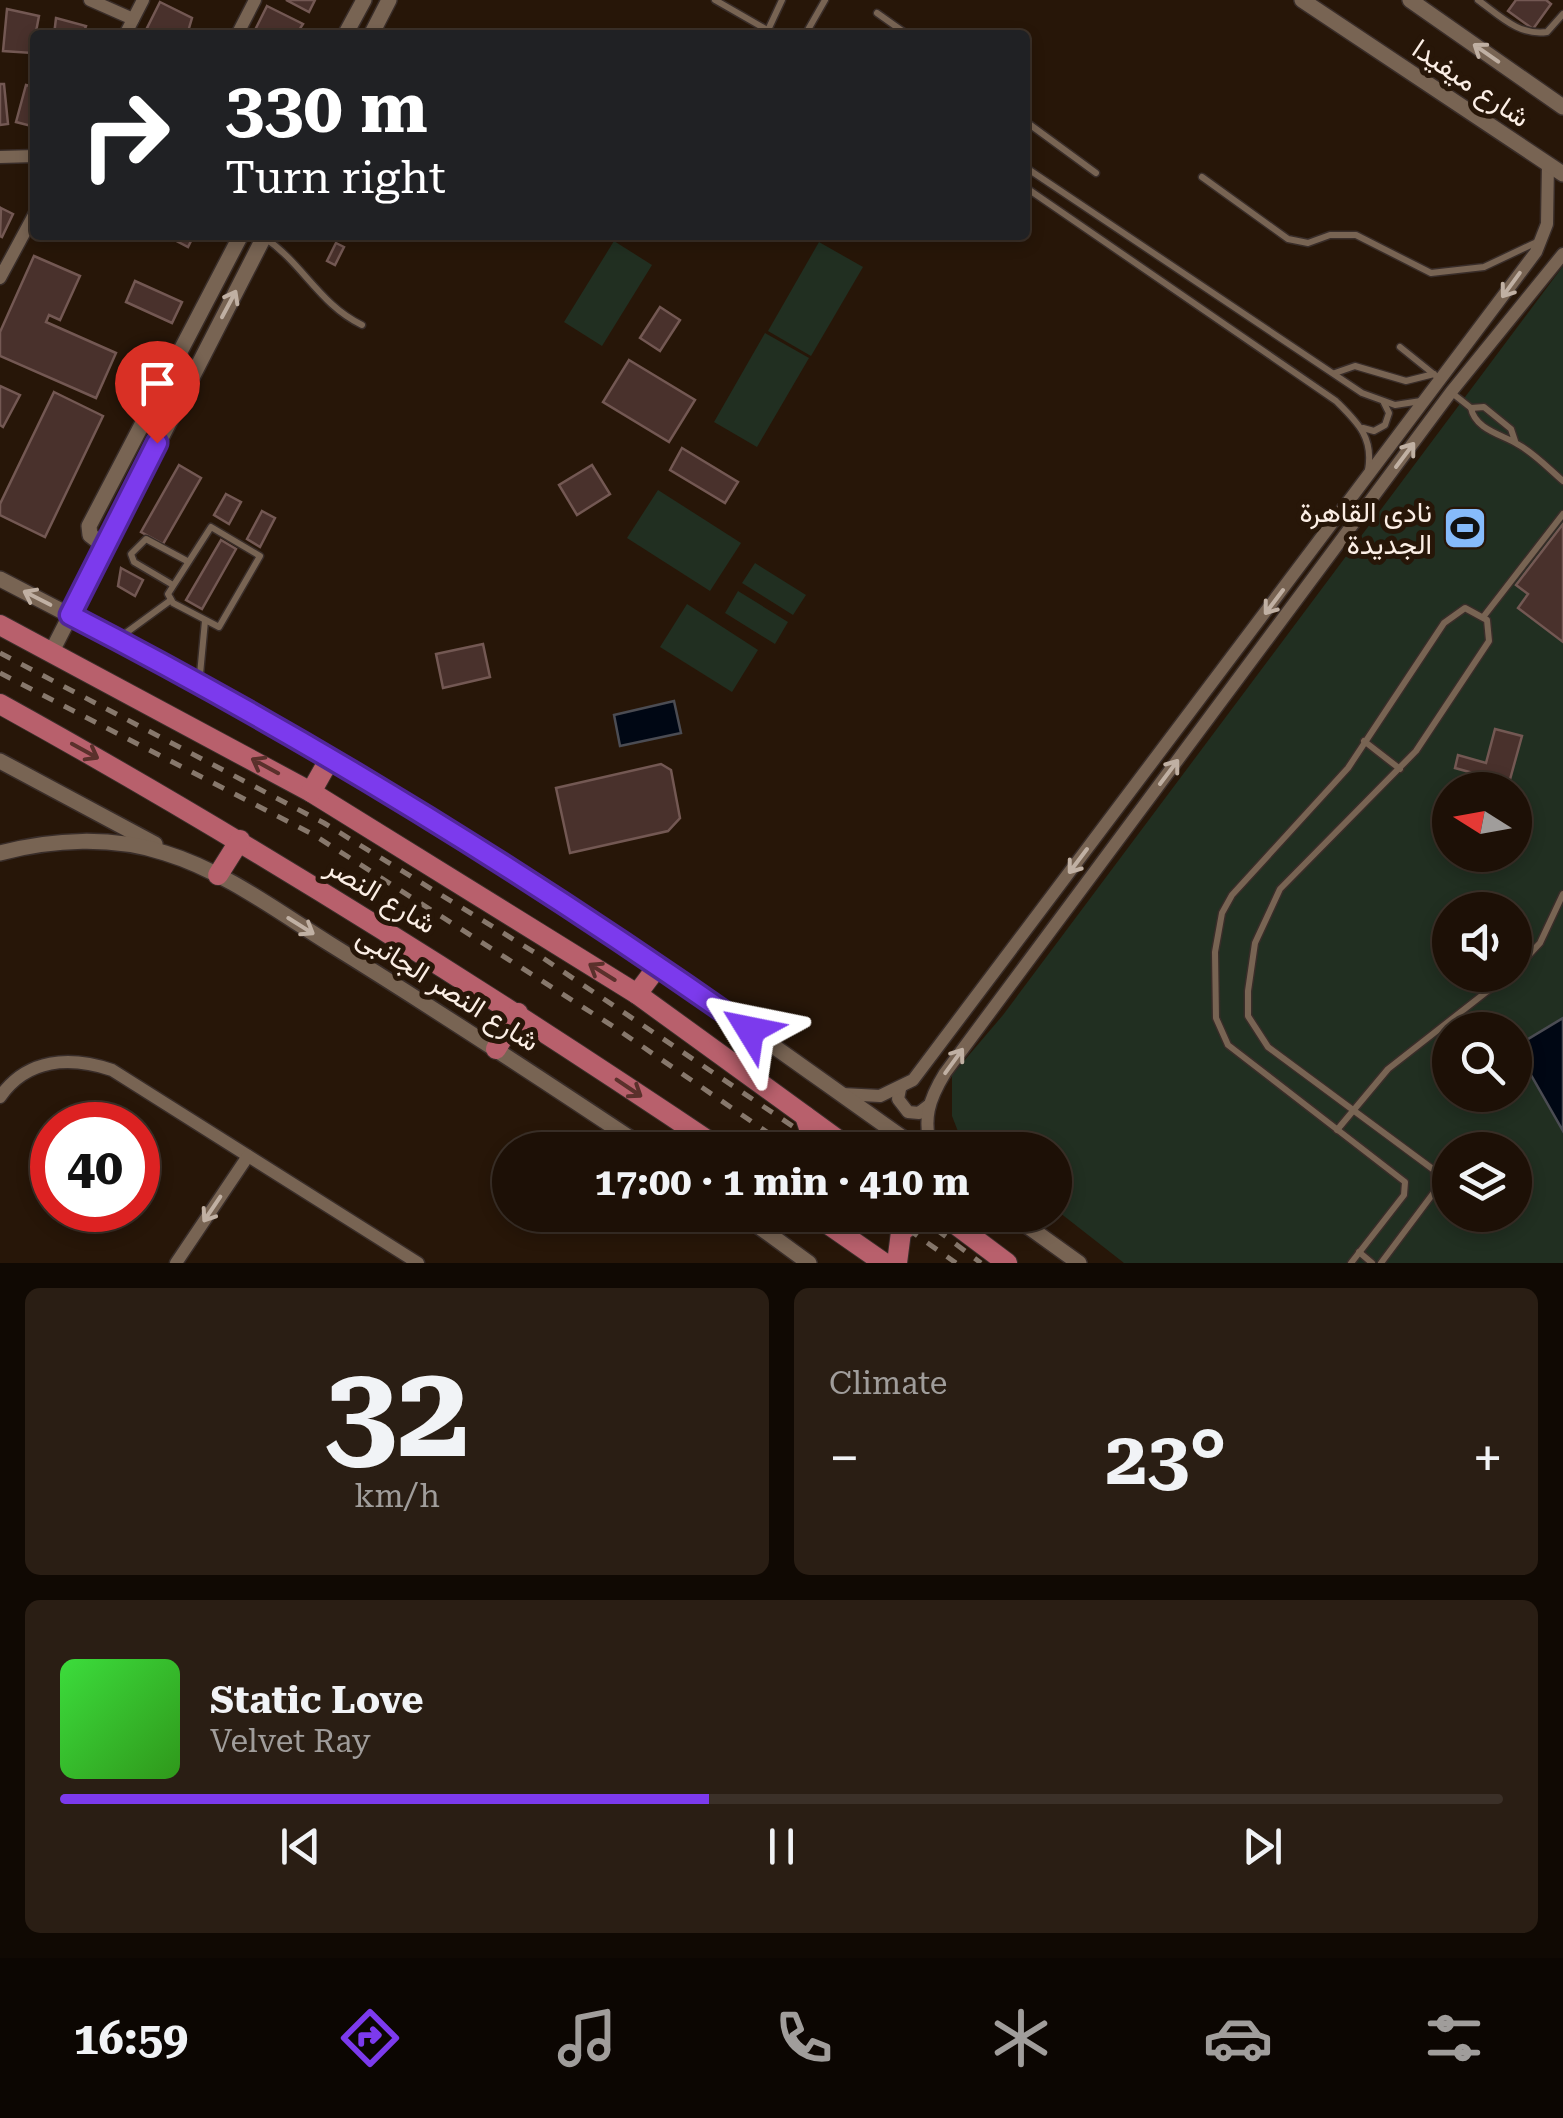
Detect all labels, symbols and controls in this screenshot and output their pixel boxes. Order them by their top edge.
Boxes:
street label: شارع ميفيدا [1405,32,1536,136]
one-way arrow [1473,43,1501,64]
text: 330 m [225,67,428,149]
icon: right [60,70,190,200]
text: Turn right [225,151,446,204]
one-way arrow [1501,271,1522,299]
one-way arrow [220,289,240,319]
pin [115,341,200,444]
icon: arrive [130,356,185,411]
one-way arrow [1394,442,1415,469]
place label: نادى القاهرة الجديدة [1300,496,1432,561]
sports icon: نادى القاهرة الجديدة [1442,505,1488,551]
one-way arrow [23,588,52,607]
one-way arrow [1264,588,1285,615]
one-way arrow [70,742,100,762]
one-way arrow [250,756,280,776]
one-way arrow [1158,759,1179,786]
north arrow [1432,772,1532,872]
map controls [1432,772,1532,1232]
one-way arrow [1068,847,1089,874]
street label: شارع النصر [318,849,442,942]
button: sound [1432,892,1532,992]
one-way arrow [286,916,315,936]
street label: شارع النصر الجانبى [350,920,545,1060]
one-way arrow [588,962,616,982]
position arrow [698,978,802,1082]
button: search [1432,1012,1532,1112]
one-way arrow [943,1048,964,1075]
one-way arrow [615,1077,643,1098]
speed limit sign: 40 [30,1102,160,1232]
button: layers [1432,1132,1532,1232]
text: 17:00 · 1 min · 410 m [595,1160,969,1204]
one-way arrow [202,1195,223,1223]
text: 32 [324,1335,470,1488]
text: Climate [829,1364,947,1402]
text: 23° [1105,1414,1227,1502]
text: − [829,1426,860,1490]
text: + [1472,1426,1503,1490]
text: km/h [354,1477,440,1515]
text: Static Love [210,1678,423,1722]
text: Velvet Ray [210,1722,371,1760]
icon: previous [273,1819,328,1874]
icon: pause [754,1819,809,1874]
icon: next [1235,1819,1290,1874]
icon: directions [335,2003,405,2073]
icon: music [552,2003,622,2073]
icon: phone [769,2003,839,2073]
icon: climate [986,2003,1056,2073]
icon: car [1203,2003,1273,2073]
icon: filters [1419,2003,1489,2073]
text: 16:59 [73,2012,188,2065]

